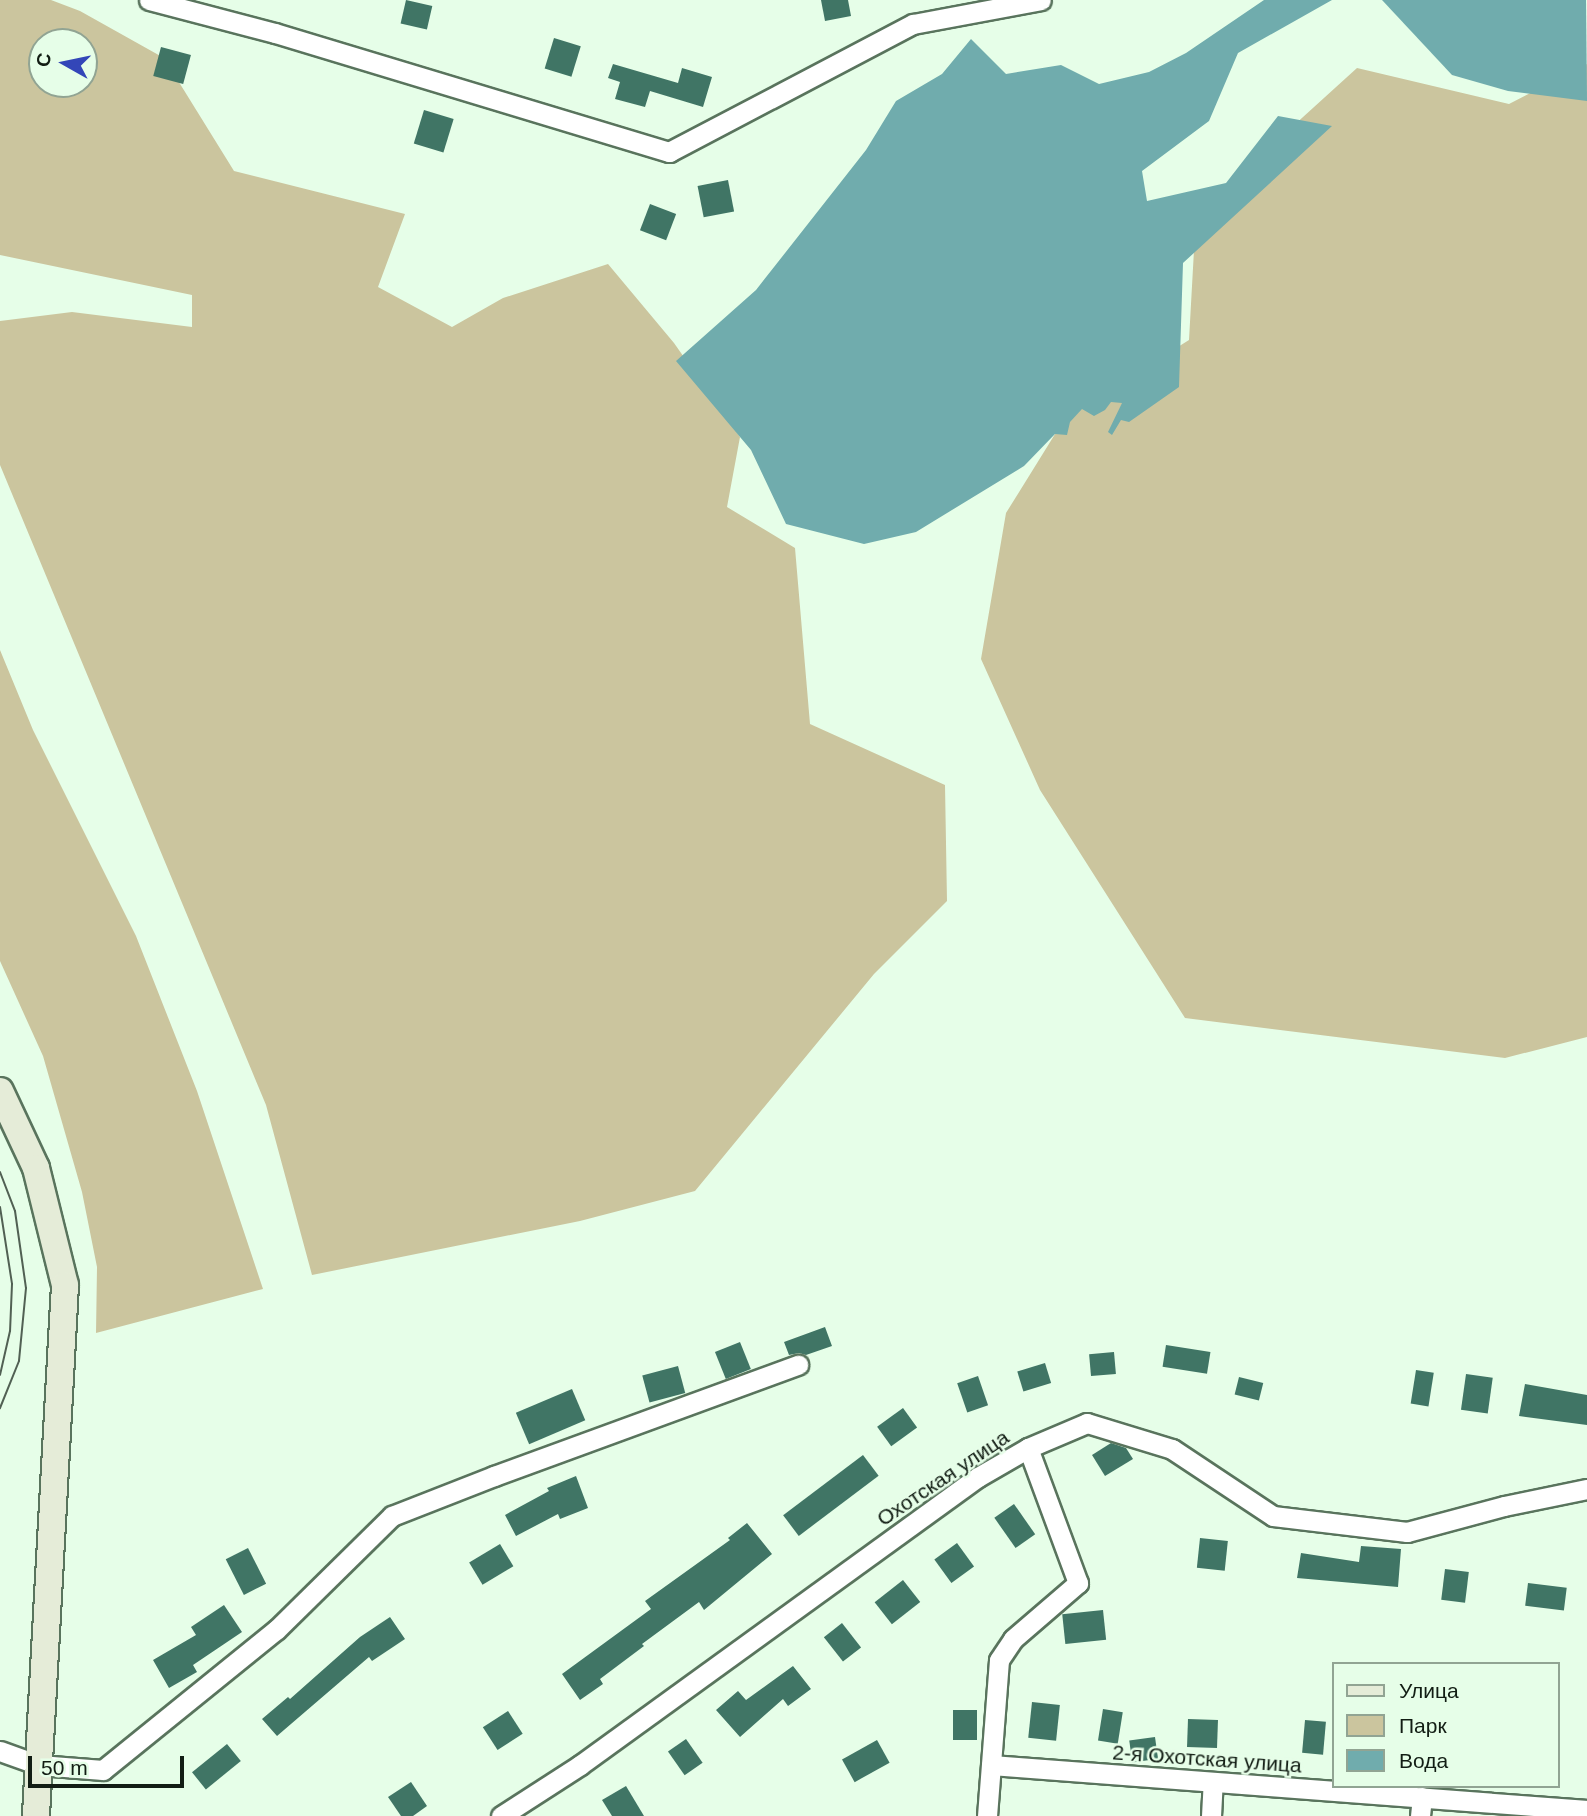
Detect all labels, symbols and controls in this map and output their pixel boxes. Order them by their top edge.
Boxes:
north arrow [28,28,98,98]
text: С [32,52,55,68]
street label: Охотская улица [872,1425,1014,1531]
legend [1332,1662,1559,1788]
text: Улица [1399,1679,1459,1702]
text: Парк [1399,1714,1447,1737]
street label: 2-я Охотская улица [1112,1740,1302,1778]
scale bar [32,1742,187,1786]
text: Вода [1399,1749,1448,1772]
text: 50 m [41,1756,88,1779]

